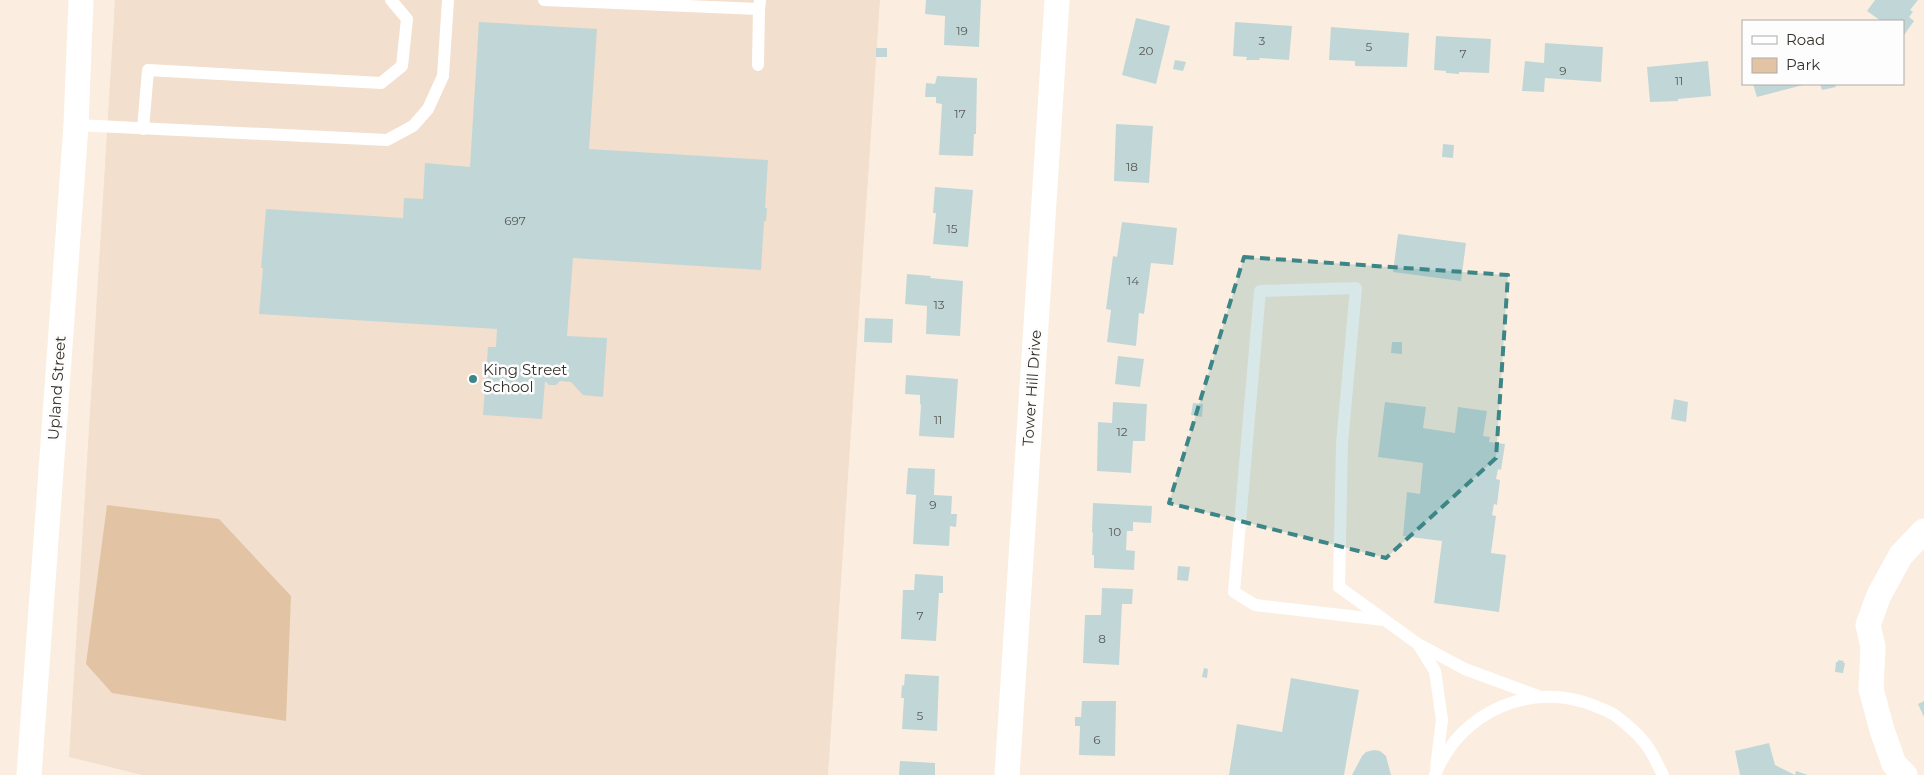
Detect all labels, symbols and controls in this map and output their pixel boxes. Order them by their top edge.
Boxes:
legend [1742,20,1904,85]
house number: 19 [956,23,968,38]
text: Road [1786,30,1825,49]
house number: 3 [1259,33,1266,48]
house number: 5 [1366,39,1373,54]
house number: 20 [1139,43,1153,58]
house number: 7 [1459,46,1467,61]
text: Park [1786,55,1820,74]
house number: 9 [1559,63,1567,78]
house number: 11 [1675,73,1683,88]
house number: 17 [954,106,966,121]
house number: 18 [1126,159,1138,174]
house number: 697 [504,213,526,228]
house number: 15 [946,221,958,236]
house number: 14 [1127,273,1139,288]
house number: 13 [933,297,945,312]
street label: Tower Hill Drive [1018,329,1045,447]
street label: Upland Street [43,335,70,441]
place label: King Street School [483,360,567,396]
marker: King Street School [467,373,479,385]
house number: 11 [934,412,942,427]
house number: 12 [1116,424,1128,439]
house number: 9 [929,497,937,512]
house number: 10 [1109,524,1121,539]
house number: 7 [916,608,924,623]
house number: 8 [1098,631,1106,646]
house number: 5 [917,708,924,723]
house number: 6 [1093,732,1101,747]

